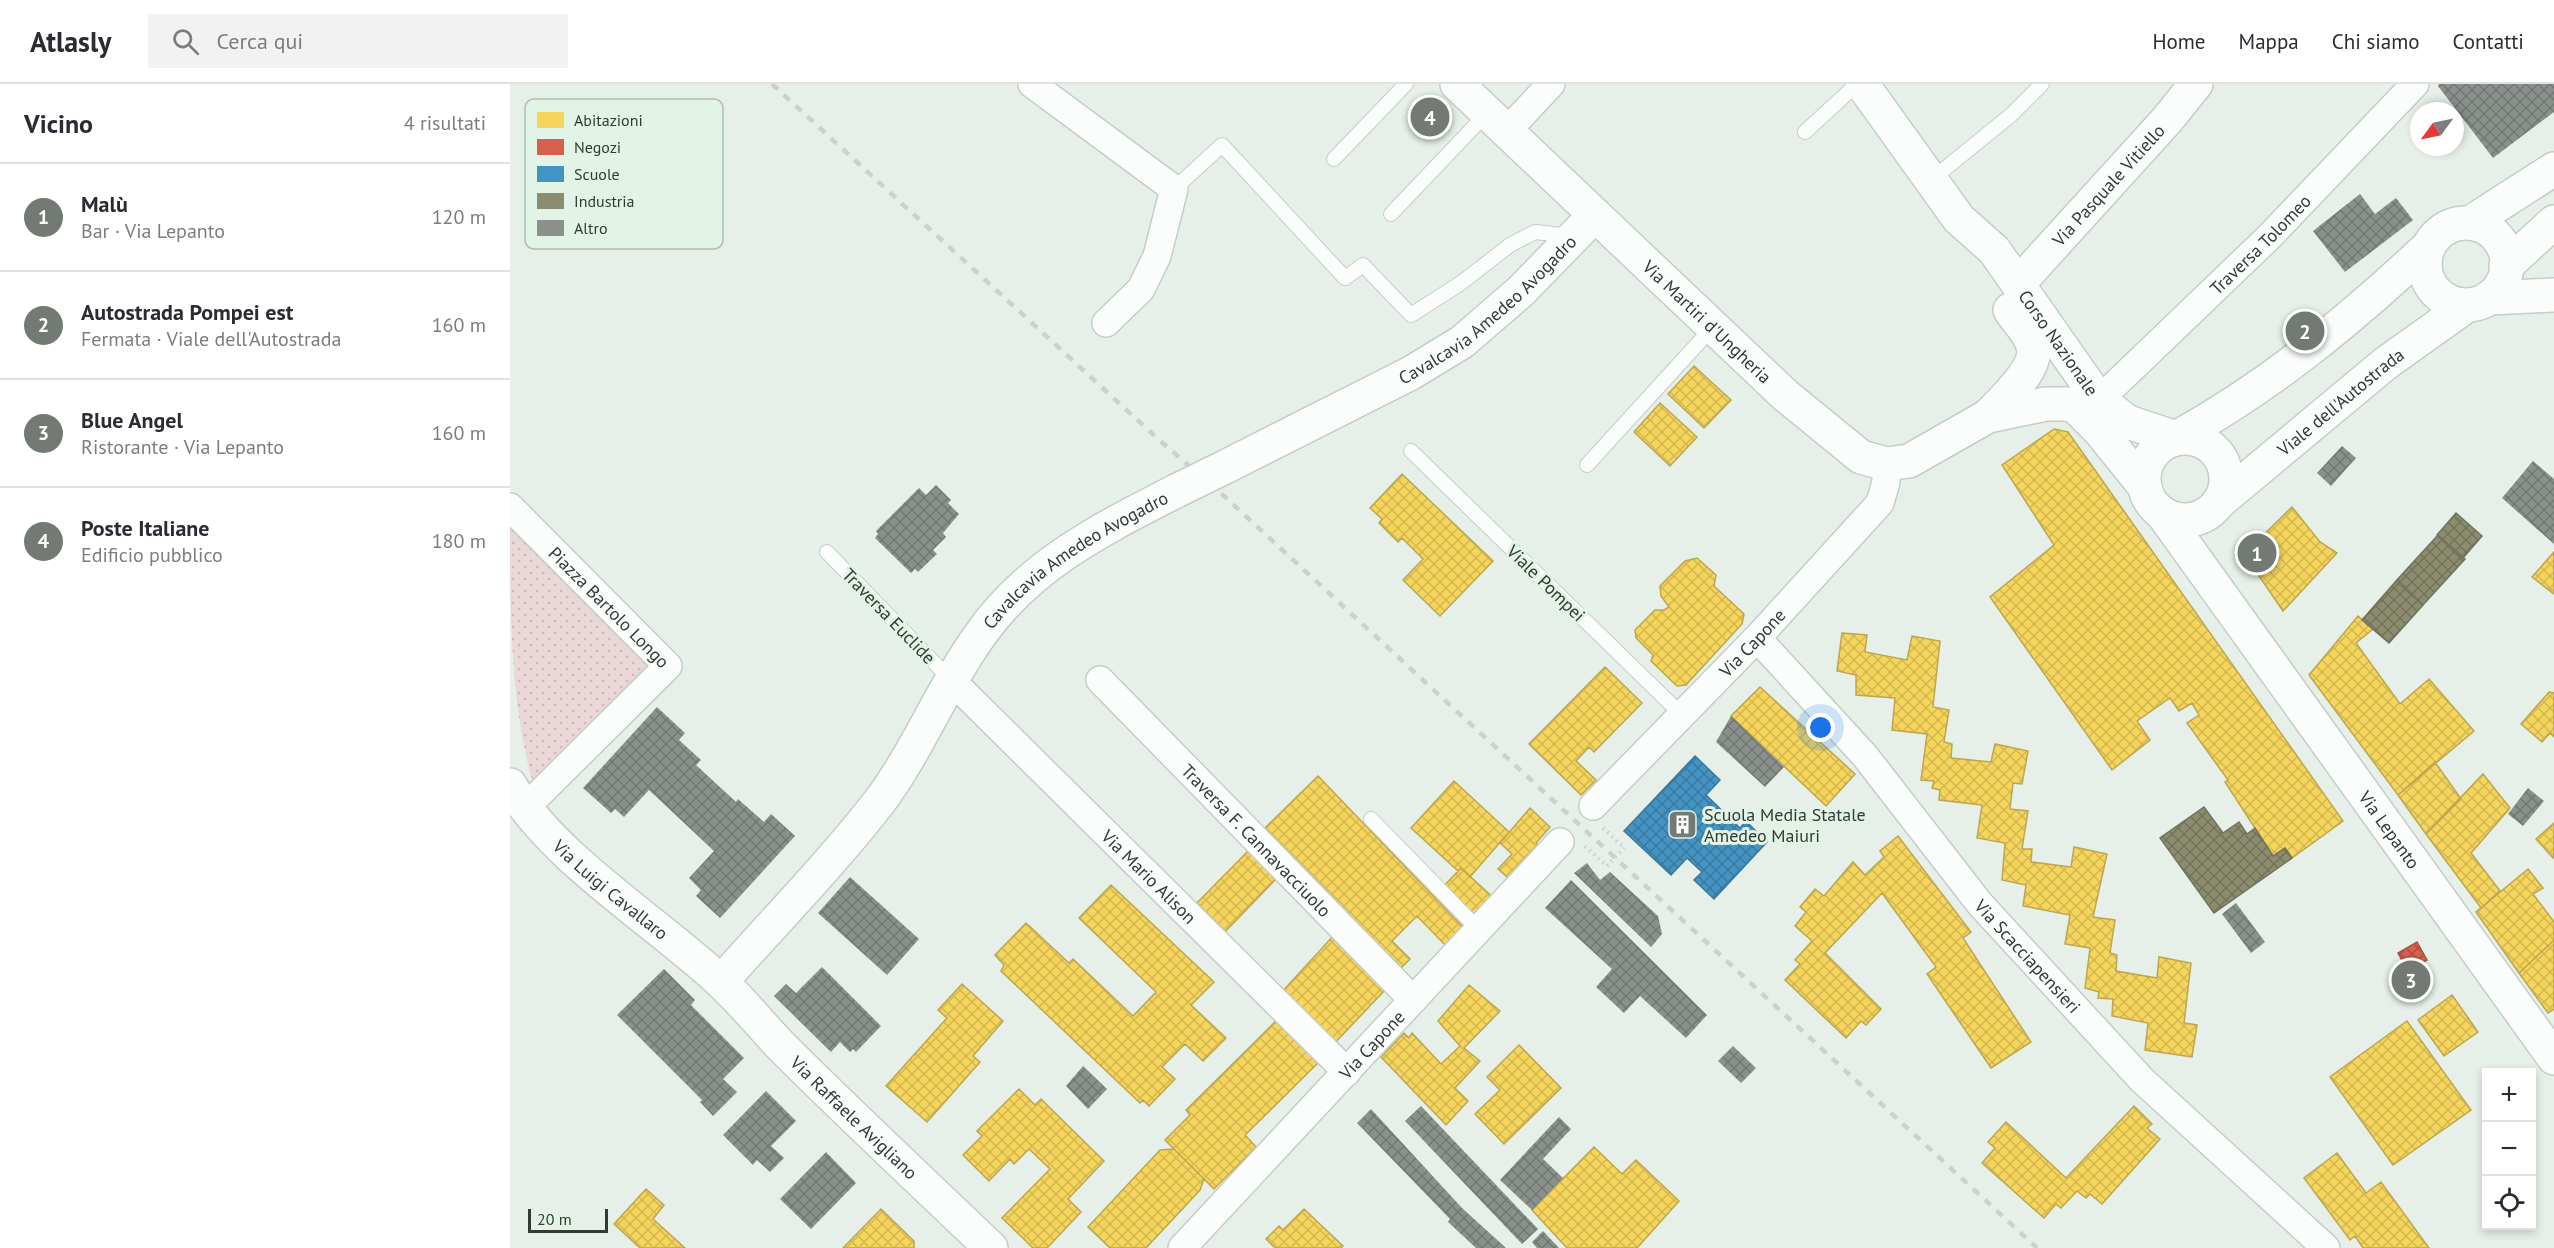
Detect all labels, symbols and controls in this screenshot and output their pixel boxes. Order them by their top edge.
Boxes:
search box [148,14,568,68]
text: Atlasly [30,23,112,60]
icon: search [169,25,202,58]
text: Cerca qui [217,27,303,55]
text: Home [2152,28,2206,55]
text: Mappa [2239,28,2299,55]
text: Chi siamo [2332,28,2420,55]
text: Contatti [2453,28,2524,55]
pin: 4 [1410,94,1450,140]
legend [525,99,723,249]
north arrow [2410,102,2464,156]
text: Vicino [24,107,93,140]
text: 4 risultati [404,110,486,136]
text: Abitazioni [574,110,643,130]
street label: Via Pasquale Vitiello [2046,119,2169,251]
text: Negozi [574,137,621,157]
text: Scuole [574,164,620,184]
street label: Traversa Tolomeo [2205,189,2315,299]
text: Malù [81,190,128,218]
text: Industria [574,191,634,211]
text: 1 [38,204,49,230]
text: 120 m [432,204,486,230]
text: Bar · Via Lepanto [81,218,225,244]
text: Altro [574,218,607,238]
street label: Cavalcavia Amedeo Avogadro [1395,230,1581,389]
street label: Via Martiri d'Ungheria [1637,254,1777,388]
street label: Corso Nazionale [2014,285,2104,400]
text: Autostrada Pompei est [81,298,293,326]
pin: 2 [2286,308,2324,354]
text: 2 [38,312,49,338]
text: 160 m [432,312,486,338]
text: Fermata · Viale dell'Autostrada [81,326,341,352]
street label: Viale dell'Autostrada [2272,343,2408,461]
text: Blue Angel [81,406,183,434]
text: 3 [38,420,49,446]
text: 160 m [432,420,486,446]
text: Ristorante · Via Lepanto [81,434,284,460]
street label: Cavalcavia Amedeo Avogadro [977,486,1172,633]
text: Poste Italiane [81,514,210,542]
text: 4 [38,528,49,554]
text: 180 m [432,528,486,554]
pin: 1 [2238,530,2276,576]
street label: Viale Pompei [1501,539,1590,626]
street label: Piazza Bartolo Longo [544,541,675,673]
text: Edificio pubblico [81,542,223,568]
street label: Traversa Euclide [837,563,941,669]
street label: Via Capone [1713,603,1790,682]
your location [1806,713,1835,742]
street label: Traversa F. Cannavacciuolo [1177,759,1337,921]
street label: Via Lepanto [2353,785,2425,873]
place label: Scuola Media Statale Amedeo Maiuri [1704,803,1866,847]
building icon: Scuola Media Statale Amedeo Maiuri [1667,808,1699,840]
street label: Via Mario Alison [1096,824,1202,928]
street label: Via Luigi Cavallaro [548,834,673,944]
street label: Via Scacciapensieri [1969,894,2086,1018]
pin: 3 [2392,958,2430,1002]
street label: Via Capone [1333,1005,1409,1085]
street label: Via Raffaele Avigliano [785,1050,923,1184]
map controls [2482,1068,2536,1230]
button: + [2482,1068,2536,1122]
button: − [2482,1122,2536,1176]
button: locate [2482,1176,2536,1230]
scale bar [528,1206,608,1234]
text: 20 m [537,1209,572,1229]

